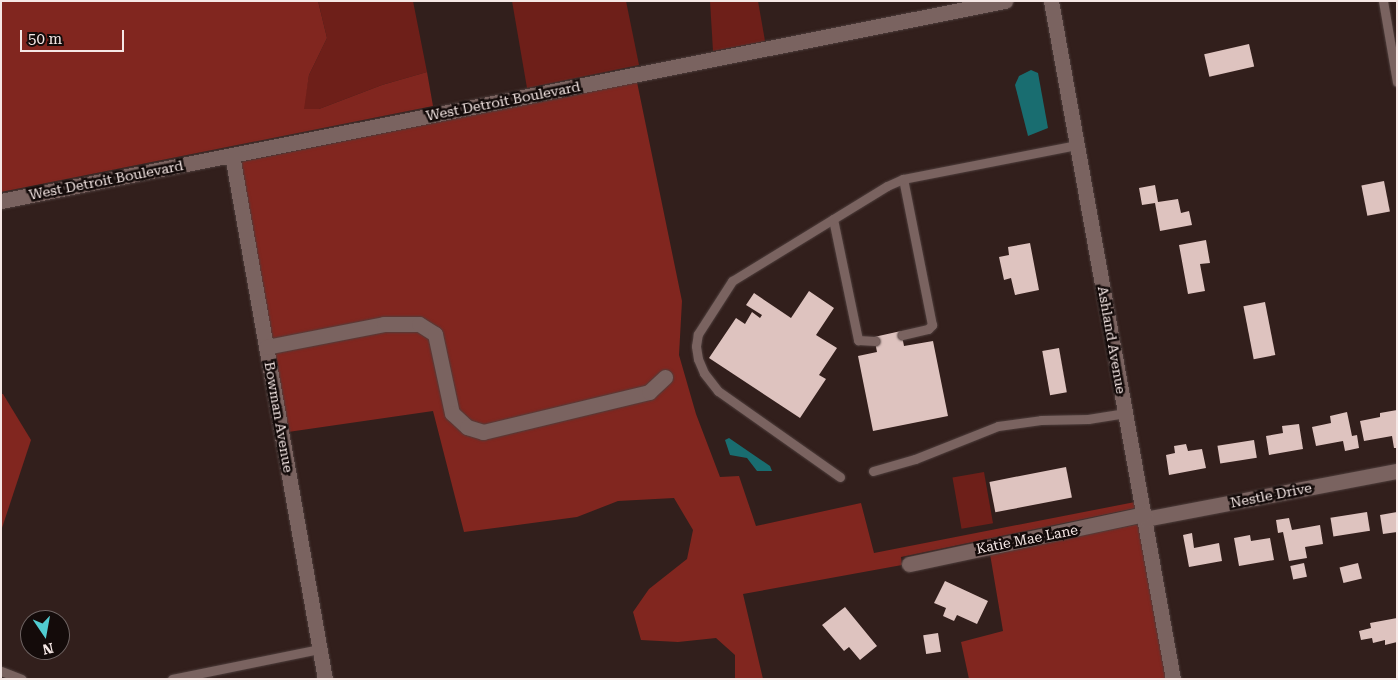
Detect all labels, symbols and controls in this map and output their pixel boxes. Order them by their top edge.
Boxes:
scale bar [22,20,126,52]
text: 50 m [28,30,62,48]
street label: West Detroit Boulevard [425,78,581,124]
street label: West Detroit Boulevard [28,157,184,203]
street label: Ashland Avenue [1094,285,1130,395]
street label: Bowman Avenue [261,360,297,474]
street label: Nestle Drive [1229,479,1313,511]
street label: Katie Mae Lane [975,521,1079,557]
north arrow [20,610,70,660]
text: N [41,640,55,658]

